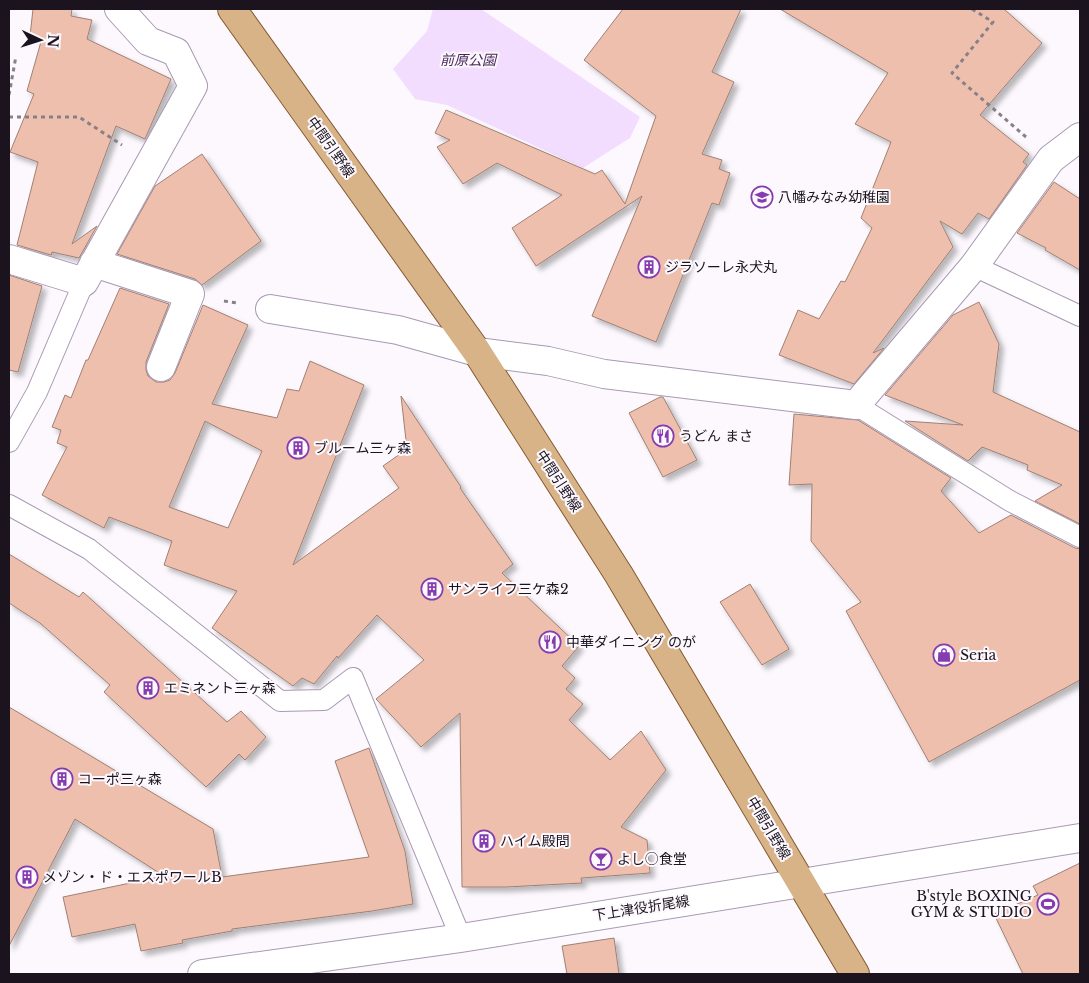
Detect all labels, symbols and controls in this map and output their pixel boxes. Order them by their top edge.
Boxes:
north arrow [15,15,65,65]
text: N [44,34,62,48]
park label: 前原公園 [440,51,498,69]
street label: 中間引野線 [304,113,358,181]
school or university icon: 八幡みなみ幼稚園 [750,185,774,209]
place label: 八幡みなみ幼稚園 [778,188,890,206]
building icon: ジラソーレ永犬丸 [637,255,661,279]
place label: ジラソーレ永犬丸 [665,258,777,276]
restaurant icon: うどん まさ [651,424,675,448]
place label: うどん まさ [679,427,753,445]
building icon: ブルーム三ヶ森 [286,436,310,460]
place label: ブルーム三ヶ森 [314,439,412,457]
street label: 中間引野線 [532,447,586,515]
building icon: サンライフ三ケ森2 [420,577,444,601]
place label: サンライフ三ケ森2 [448,580,569,598]
restaurant icon: 中華ダイニング のが [538,630,562,654]
place label: 中華ダイニング のが [566,633,696,651]
shop icon: Seria [932,643,956,667]
place label: Seria [960,646,997,664]
building icon: エミネント三ヶ森 [136,676,160,700]
place label: エミネント三ヶ森 [164,679,276,697]
building icon: コーポ三ヶ森 [50,767,74,791]
place label: コーポ三ヶ森 [78,770,162,788]
street label: 中間引野線 [743,793,795,863]
building icon: ハイム殿問 [472,829,496,853]
place label: ハイム殿問 [500,832,569,850]
bar icon: よし○食堂 [589,847,613,871]
place label: よし○食堂 [617,850,687,868]
building icon: メゾン・ド・エスポワールB [15,865,39,889]
place label: メゾン・ド・エスポワールB [43,868,222,886]
place label: B'style BOXING GYM & STUDIO [911,887,1032,921]
street label: 下上津役折尾線 [591,891,691,925]
sports icon: B'style BOXING GYM & STUDIO [1036,892,1060,916]

